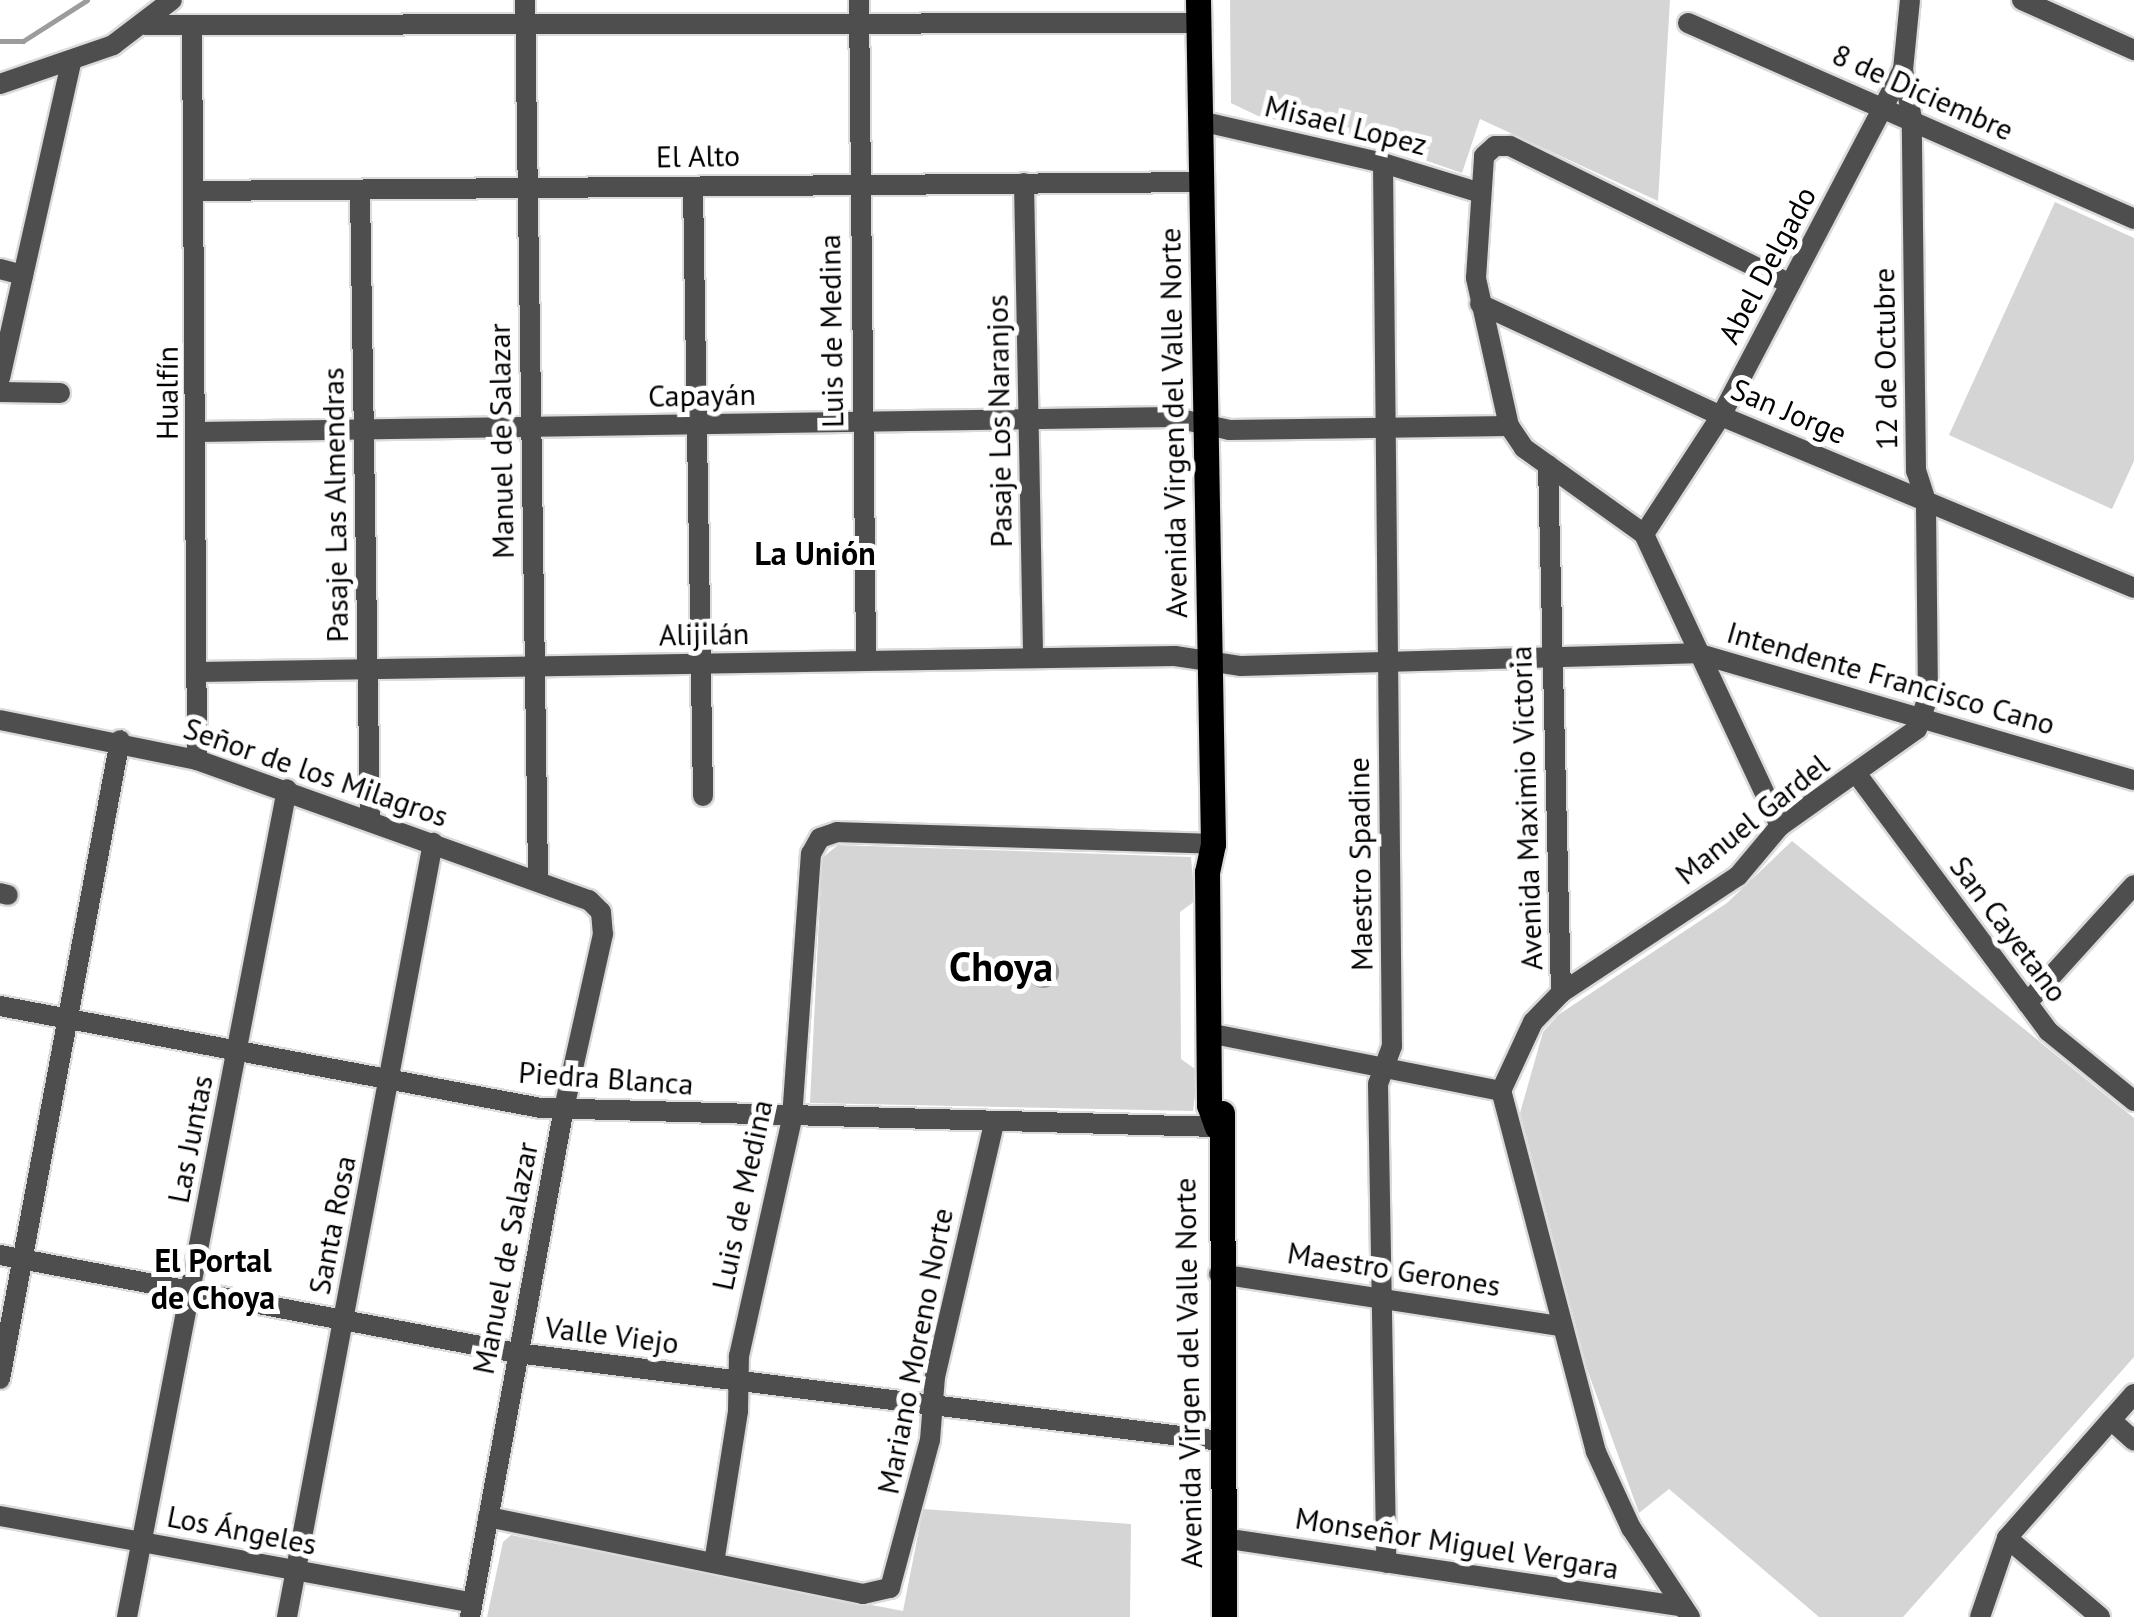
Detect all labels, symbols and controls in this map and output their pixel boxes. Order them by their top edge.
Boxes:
street label: 8 de Diciembre [1827,36,2019,148]
street label: Misael Lopez [1261,87,1431,163]
street label: El Alto [655,137,741,175]
street label: Abel Delgado [1711,180,1823,350]
street label: Avenida Virgen del Valle Norte [1152,227,1194,619]
street label: Luis de Medina [811,234,851,428]
street label: 12 de Octubre [1865,268,1905,450]
street label: Pasaje Los Naranjos [979,294,1019,548]
street label: Manuel de Salazar [481,323,521,559]
street label: Hualfín [149,346,185,440]
street label: Pasaje Las Almendras [315,367,355,643]
street label: San Jorge [1726,371,1852,451]
street label: Capayán [648,376,756,414]
district label: La Unión [754,534,876,572]
street label: Intendente Francisco Cano [1723,614,2059,742]
street label: Alijilán [658,615,750,653]
street label: Avenida Maximio Victoria [1502,645,1550,971]
street label: Señor de los Milagros [179,710,453,834]
street label: Manuel Gardel [1668,746,1836,892]
street label: Maestro Spadine [1340,757,1380,971]
street label: San Cayetano [1943,849,2075,1009]
district label: Choya [949,942,1053,990]
street label: Piedra Blanca [517,1054,695,1102]
street label: Las Juntas [160,1072,220,1206]
street label: Luis de Medina [704,1097,780,1293]
street label: Manuel de Salazar [465,1139,545,1377]
street label: Santa Rosa [301,1153,363,1297]
street label: Avenida Virgen del Valle Norte [1167,1177,1209,1569]
street label: Mariano Moreno Norte [870,1205,960,1497]
street label: Maestro Gerones [1285,1234,1503,1304]
district label: El Portal de Choya [151,1242,275,1317]
street label: Valle Viejo [543,1309,681,1361]
street label: Los Ángeles [164,1498,320,1562]
street label: Monseñor Miguel Vergara [1292,1500,1622,1586]

